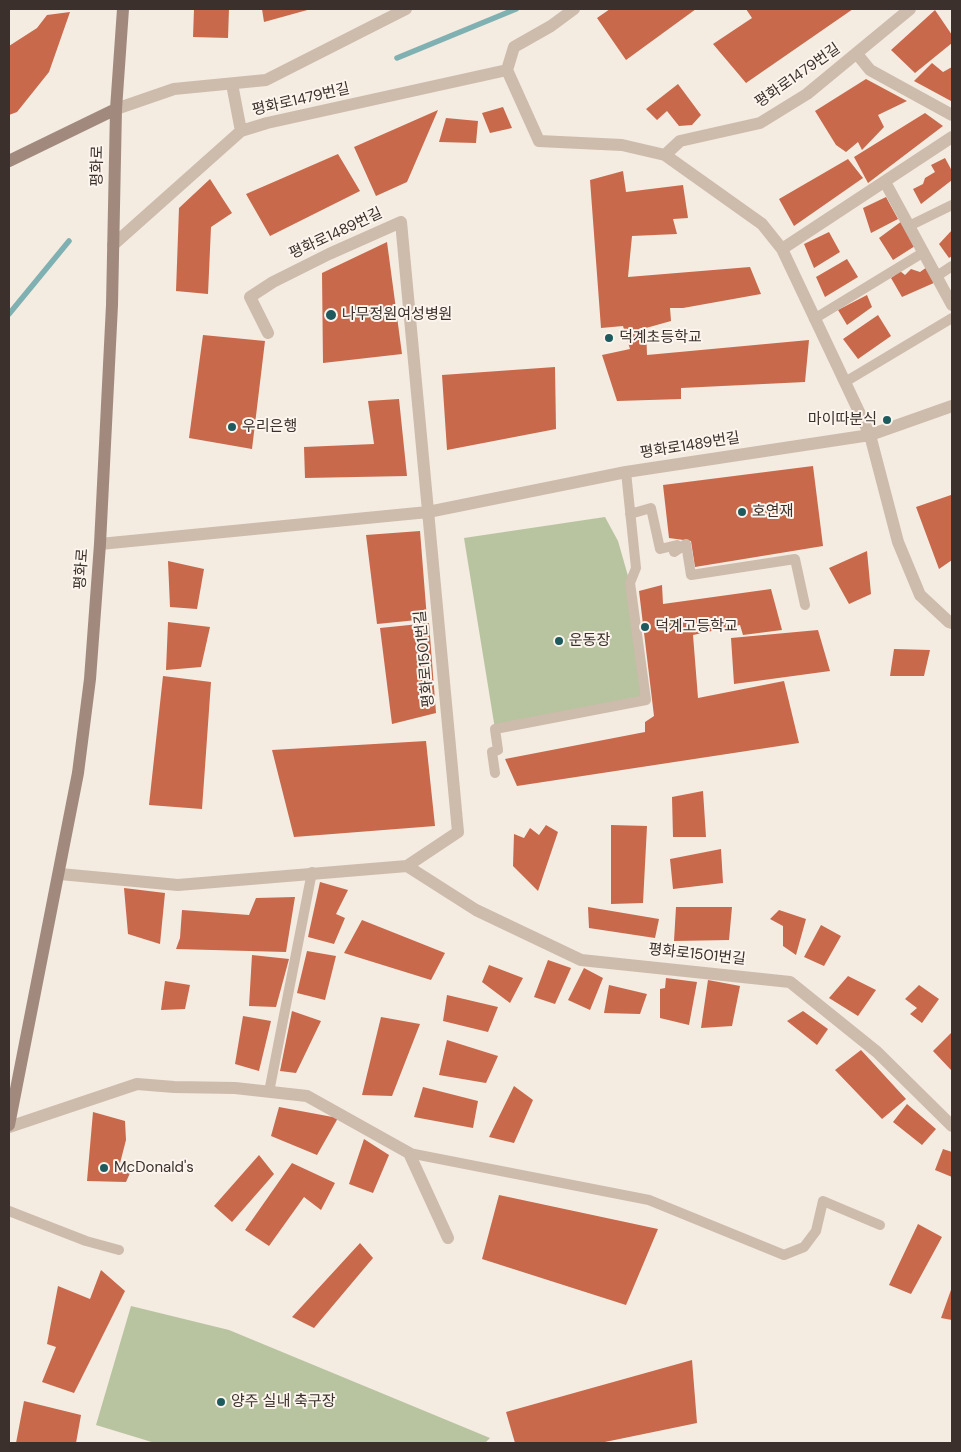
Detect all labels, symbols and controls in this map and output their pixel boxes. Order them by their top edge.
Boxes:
street label: 평화로1479번길 [752,40,844,112]
street label: 평화로1479번길 [250,80,352,120]
street label: 평화로 [89,145,107,187]
street label: 평화로1489번길 [286,205,386,263]
place label: 나무정원여성병원 [342,306,452,324]
marker: 나무정원여성병원 [324,308,338,322]
place label: 덕계초등학교 [619,329,702,347]
marker: 덕계초등학교 [603,332,615,344]
place label: 마이따분식 [808,411,877,429]
marker: 마이따분식 [881,414,893,426]
place label: 우리은행 [242,418,297,436]
marker: 우리은행 [226,421,238,433]
street label: 평화로1489번길 [639,429,741,463]
place label: 호연재 [752,503,793,521]
marker: 호연재 [736,506,748,518]
street label: 평화로 [72,548,92,590]
street label: 평화로1501번길 [412,610,438,708]
place label: 덕계고등학교 [655,618,738,636]
marker: 덕계고등학교 [639,621,651,633]
place label: 운동장 [569,632,610,650]
marker: 운동장 [553,635,565,647]
street label: 평화로1501번길 [647,941,747,969]
place label: McDonald's [114,1159,194,1177]
marker: McDonald's [98,1162,110,1174]
place label: 양주 실내 축구장 [231,1393,336,1411]
marker: 양주 실내 축구장 [215,1396,227,1408]

